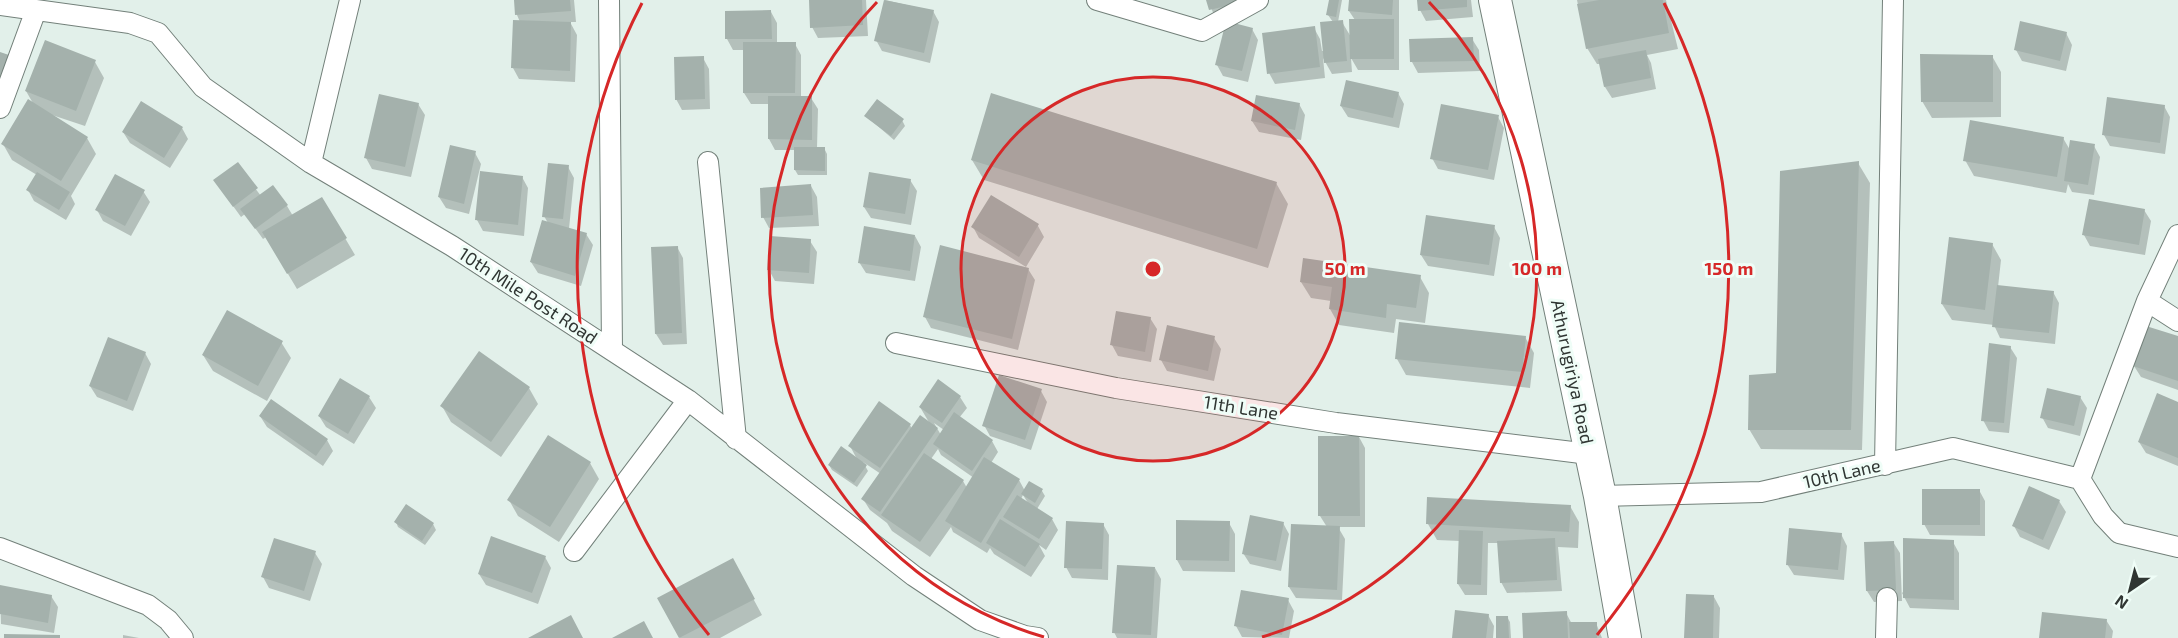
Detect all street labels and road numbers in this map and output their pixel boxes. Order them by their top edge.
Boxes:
street label: 10th Mile Post Road [455,242,602,348]
street label: Athurugiriya Road [1547,298,1599,446]
street label: 11th Lane [1202,390,1280,424]
street label: 10th Lane [1801,453,1883,493]

